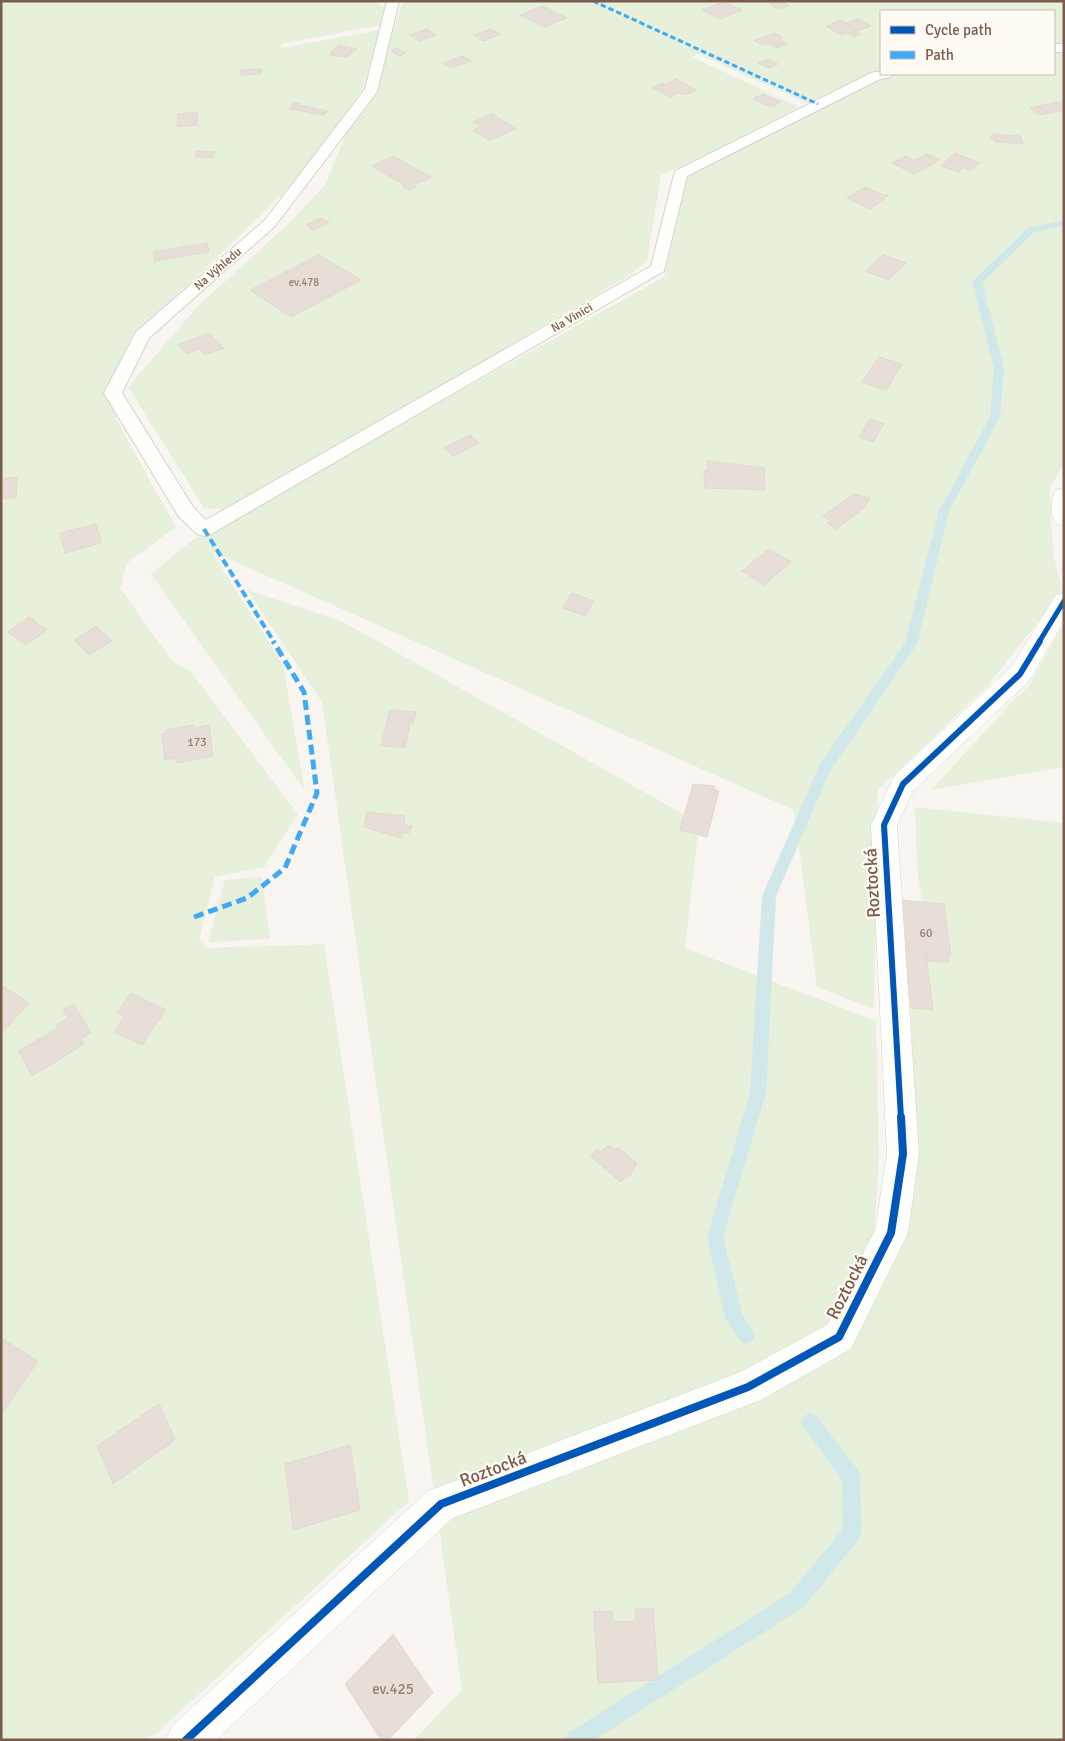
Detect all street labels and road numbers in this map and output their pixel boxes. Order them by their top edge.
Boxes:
street label: Na Výhledu [191,244,245,294]
street label: Na Vinici [548,300,596,336]
street label: Roztocká [859,848,885,918]
street label: Roztocká [821,1251,873,1323]
street label: Roztocká [456,1446,530,1492]

